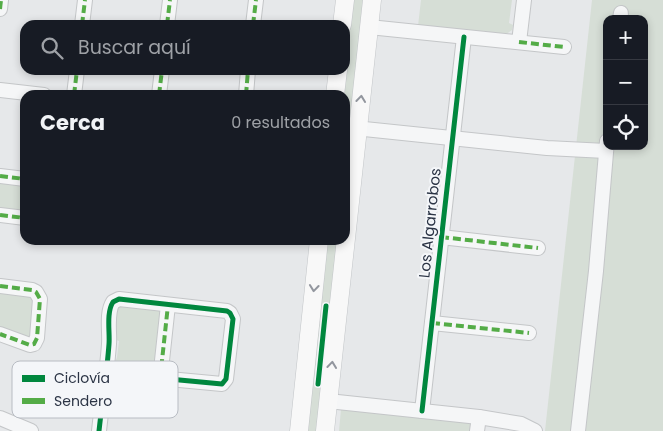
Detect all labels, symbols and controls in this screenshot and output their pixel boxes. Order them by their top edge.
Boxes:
map controls [603,15,648,150]
button: + [603,15,648,60]
search box [20,20,350,75]
icon: search [38,34,66,62]
text: Buscar aquí [78,34,191,61]
button: − [603,60,648,105]
one-way arrow [355,95,366,103]
button: locate [603,105,648,150]
text: Cerca [40,108,105,137]
text: 0 resultados [231,111,330,134]
street label: Los Algarrobos [413,167,446,279]
one-way arrow [309,285,320,293]
legend [12,361,178,418]
one-way arrow [326,361,337,369]
text: Ciclovía [54,368,110,388]
text: Sendero [54,391,112,411]

